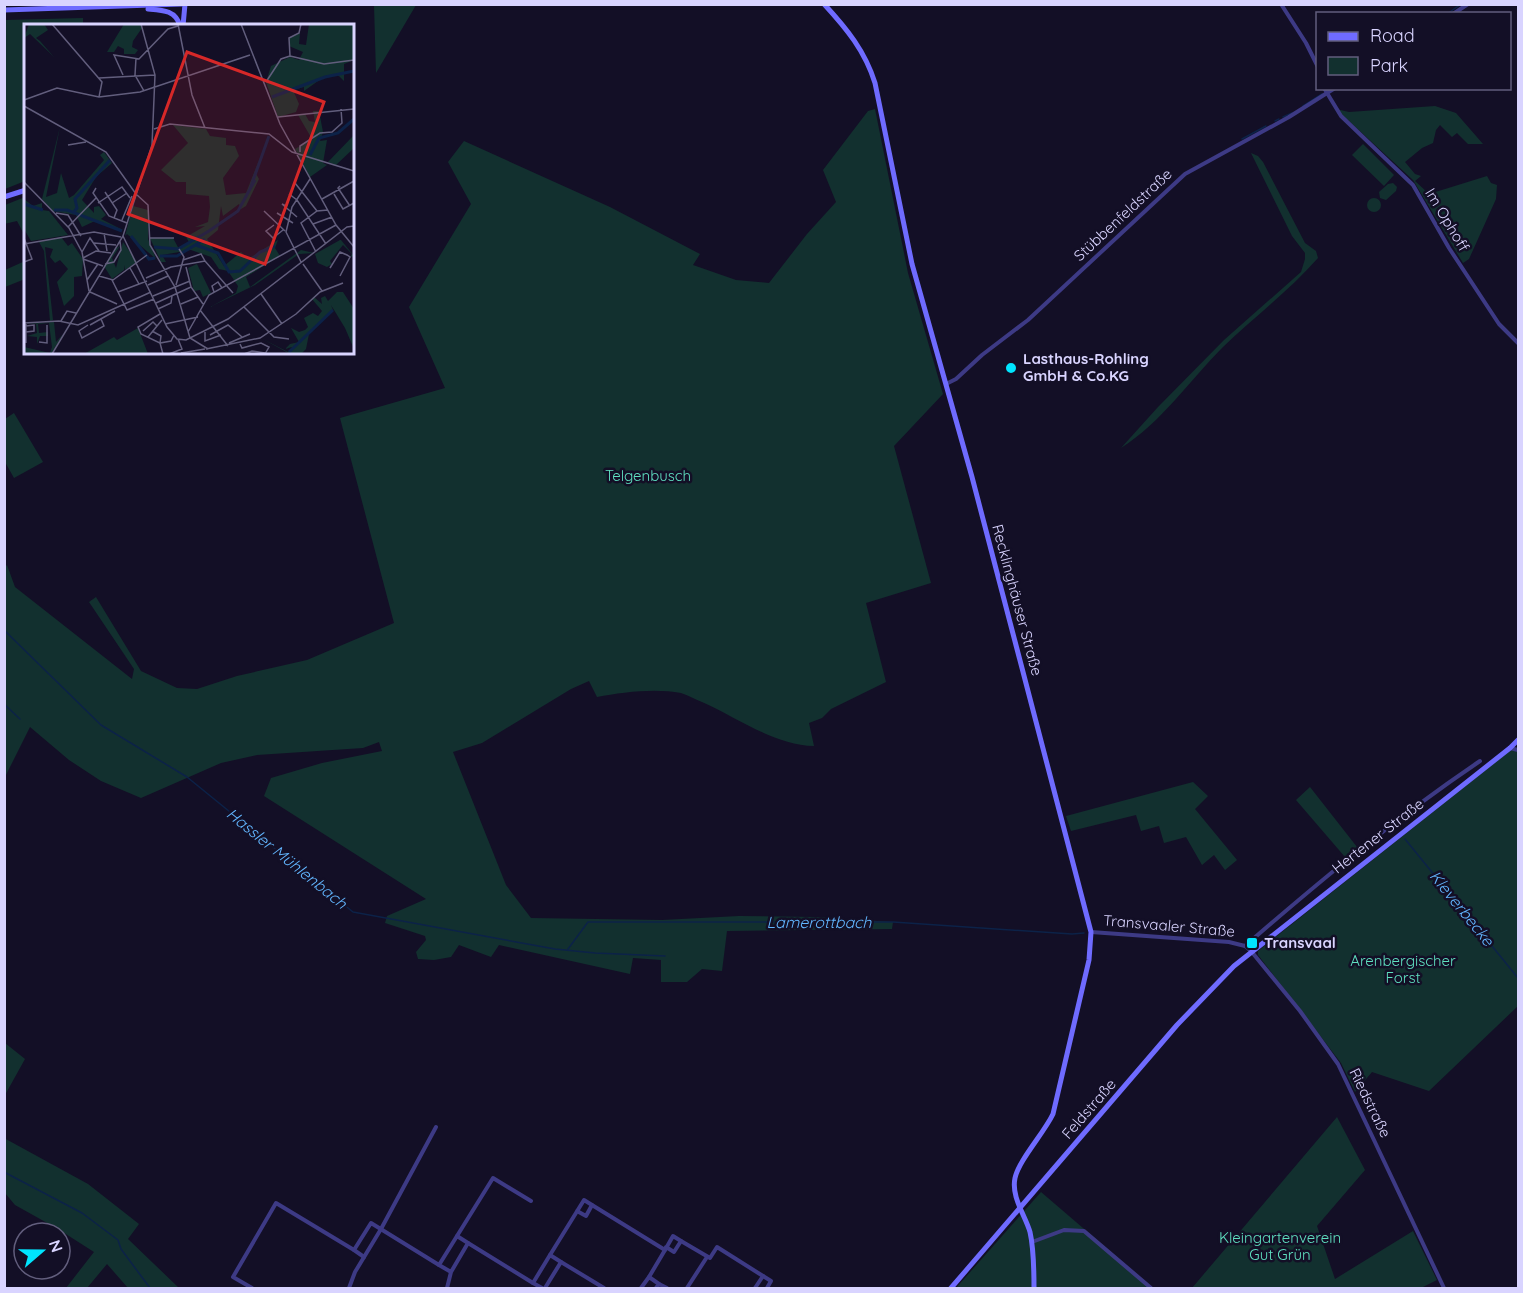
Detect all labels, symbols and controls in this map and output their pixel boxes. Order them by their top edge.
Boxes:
legend [1316,12,1511,90]
inset map [24,24,354,354]
text: Road [1370,24,1415,47]
text: Park [1370,54,1408,77]
street label: Stübbenfeldstraße [1070,164,1176,265]
street label: Im Ophoff [1421,185,1474,255]
place label: Lasthaus-Rohling GmbH & Co.KG [1023,349,1149,385]
marker: Lasthaus-Rohling GmbH & Co.KG [1004,361,1018,375]
park label: Telgenbusch [605,466,691,485]
street label: Recklinghäuser Straße [988,522,1047,678]
street label: Hertener Straße [1328,794,1427,877]
water label: Hassler Mühlenbach [223,803,352,913]
water label: Kleverbecke [1426,866,1499,950]
street label: Transvaaler Straße [1102,910,1236,941]
water label: Lamerottbach [767,912,872,932]
place label: Transvaal [1264,933,1336,952]
marker: Transvaal [1245,936,1259,950]
park label: Arenbergischer Forst [1350,951,1456,987]
street label: Riedstraße [1345,1065,1395,1141]
street label: Feldstraße [1057,1075,1120,1143]
north arrow [12,1221,72,1281]
park label: Kleingartenverein Gut Grün [1219,1228,1341,1264]
text: N [45,1237,68,1255]

